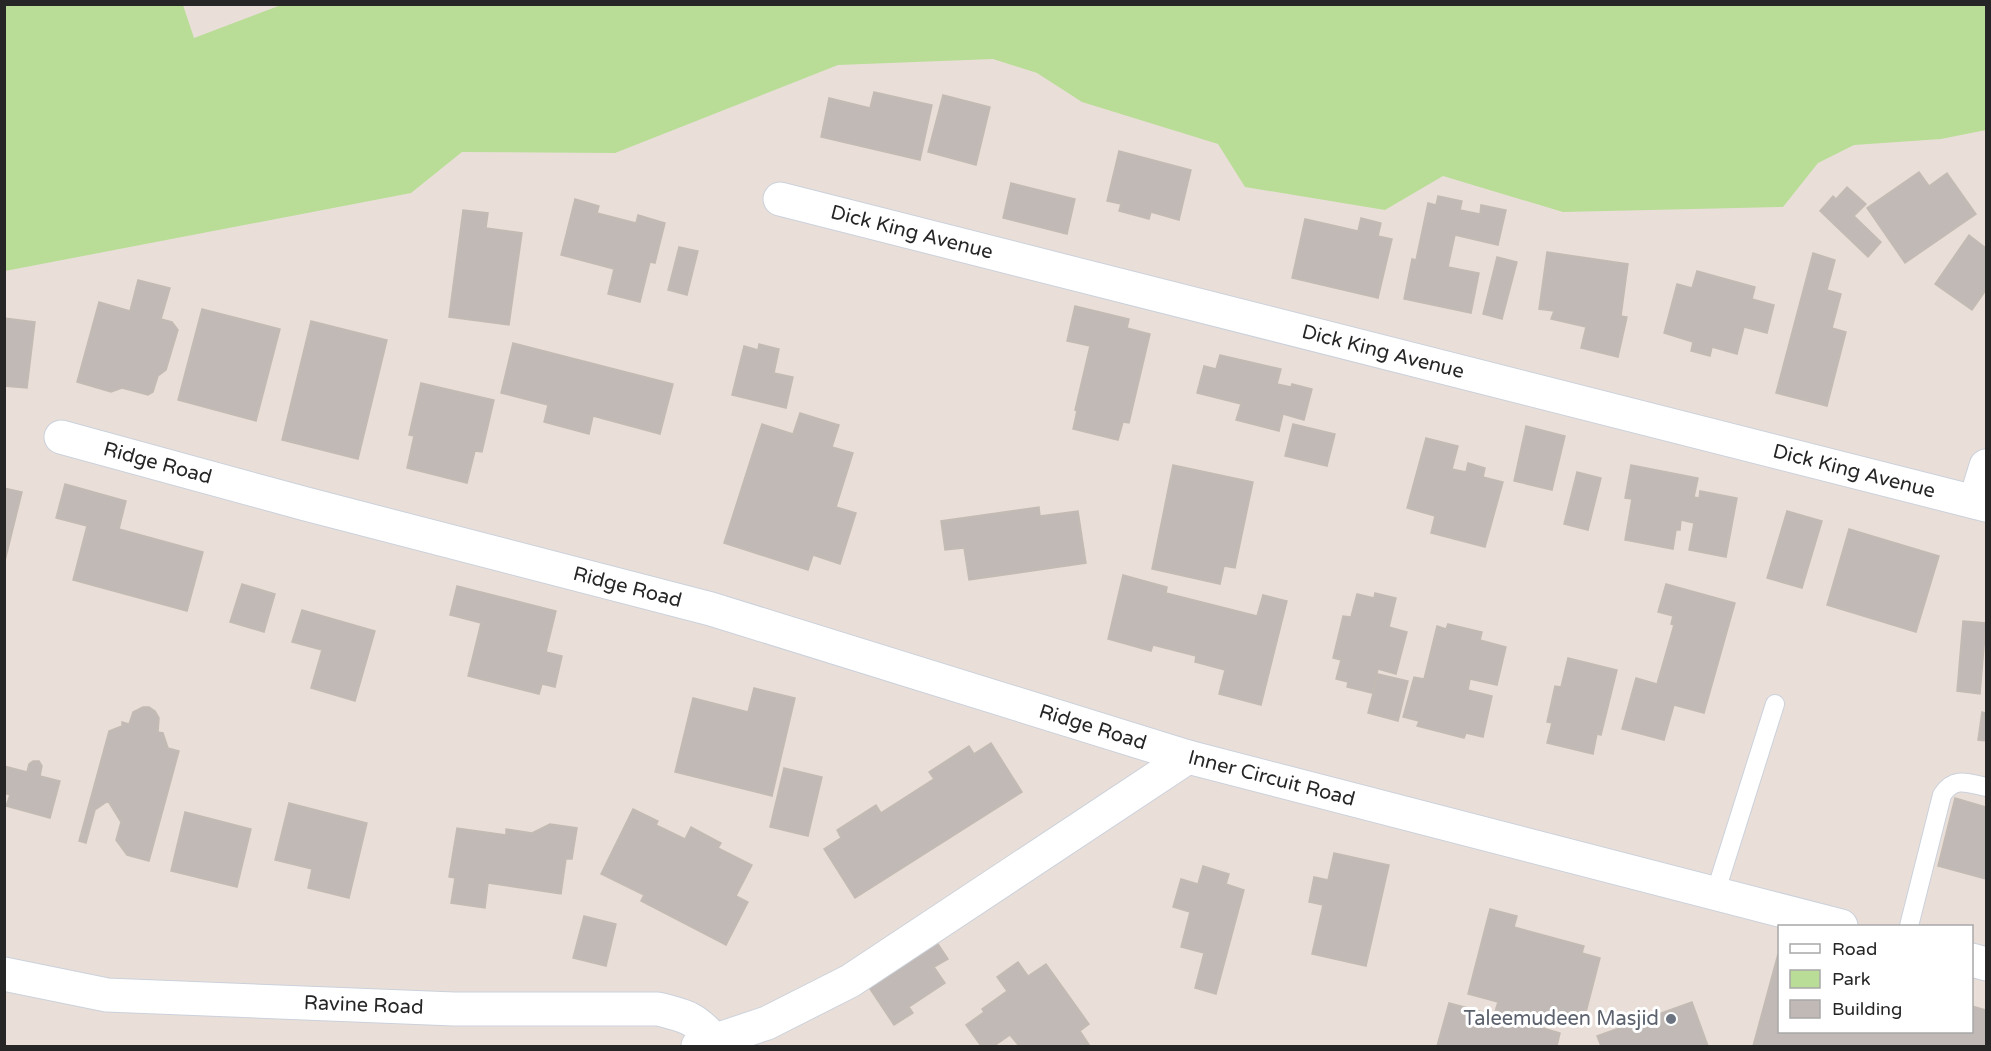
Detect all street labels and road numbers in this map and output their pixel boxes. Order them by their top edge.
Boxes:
street label: Dick King Avenue [828,200,996,265]
street label: Dick King Avenue [1299,320,1467,384]
street label: Ridge Road [101,437,214,490]
street label: Dick King Avenue [1770,439,1938,504]
street label: Ridge Road [570,562,684,613]
street label: Ridge Road [1036,699,1149,755]
street label: Inner Circuit Road [1185,746,1357,812]
street label: Ravine Road [303,991,424,1020]

